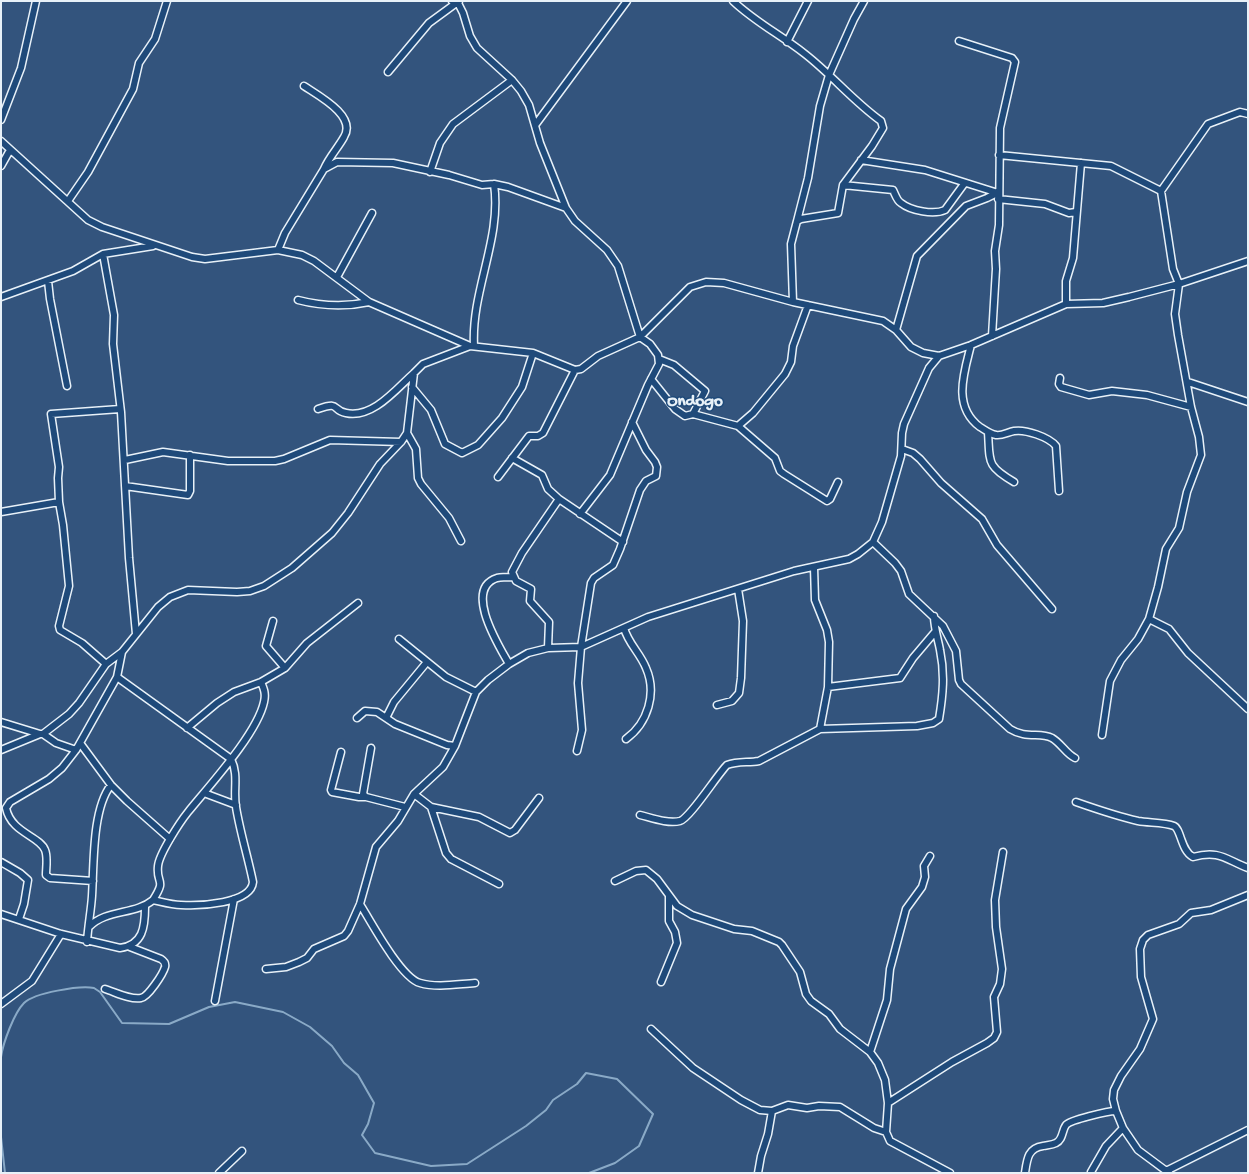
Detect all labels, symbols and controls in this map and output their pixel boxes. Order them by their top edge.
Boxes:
district label: Ondogo [667,392,723,412]

